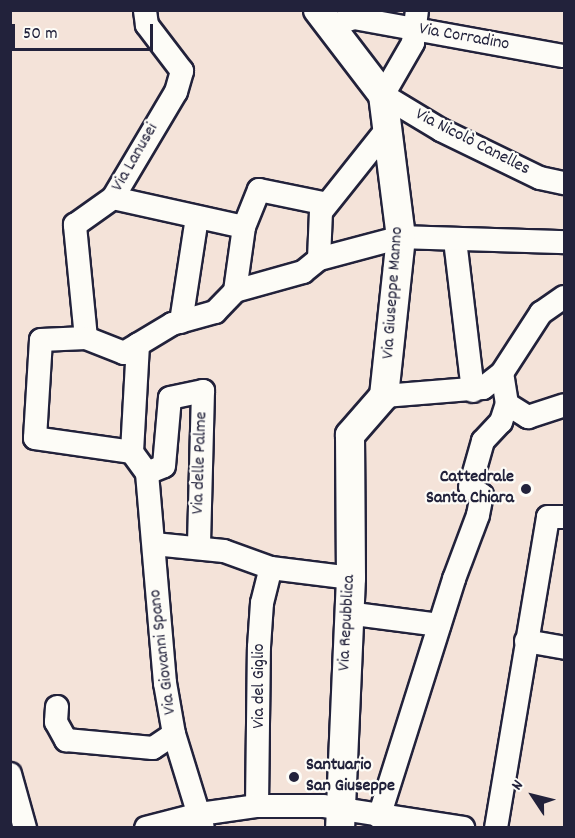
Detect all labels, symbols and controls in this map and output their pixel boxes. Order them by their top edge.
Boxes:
scale bar [15,12,156,50]
street label: Via Corradino [417,19,511,57]
text: 50 m [23,22,58,47]
street label: Via Nicolò Canelles [411,105,533,181]
street label: Via Lanusei [108,120,164,196]
street label: Via Giuseppe Manno [379,226,409,360]
street label: Via delle Palme [188,411,214,515]
place label: Cattedrale Santa Chiara [426,468,514,510]
marker: Cattedrale Santa Chiara [519,482,533,496]
street label: Via Repubblica [335,574,361,672]
street label: Via Giovanni Spano [146,588,182,716]
street label: Via del Giglio [249,643,271,729]
place label: Santuario San Giuseppe [306,756,395,798]
north arrow [503,766,563,826]
marker: Santuario San Giuseppe [287,770,301,784]
text: N [506,776,530,795]

